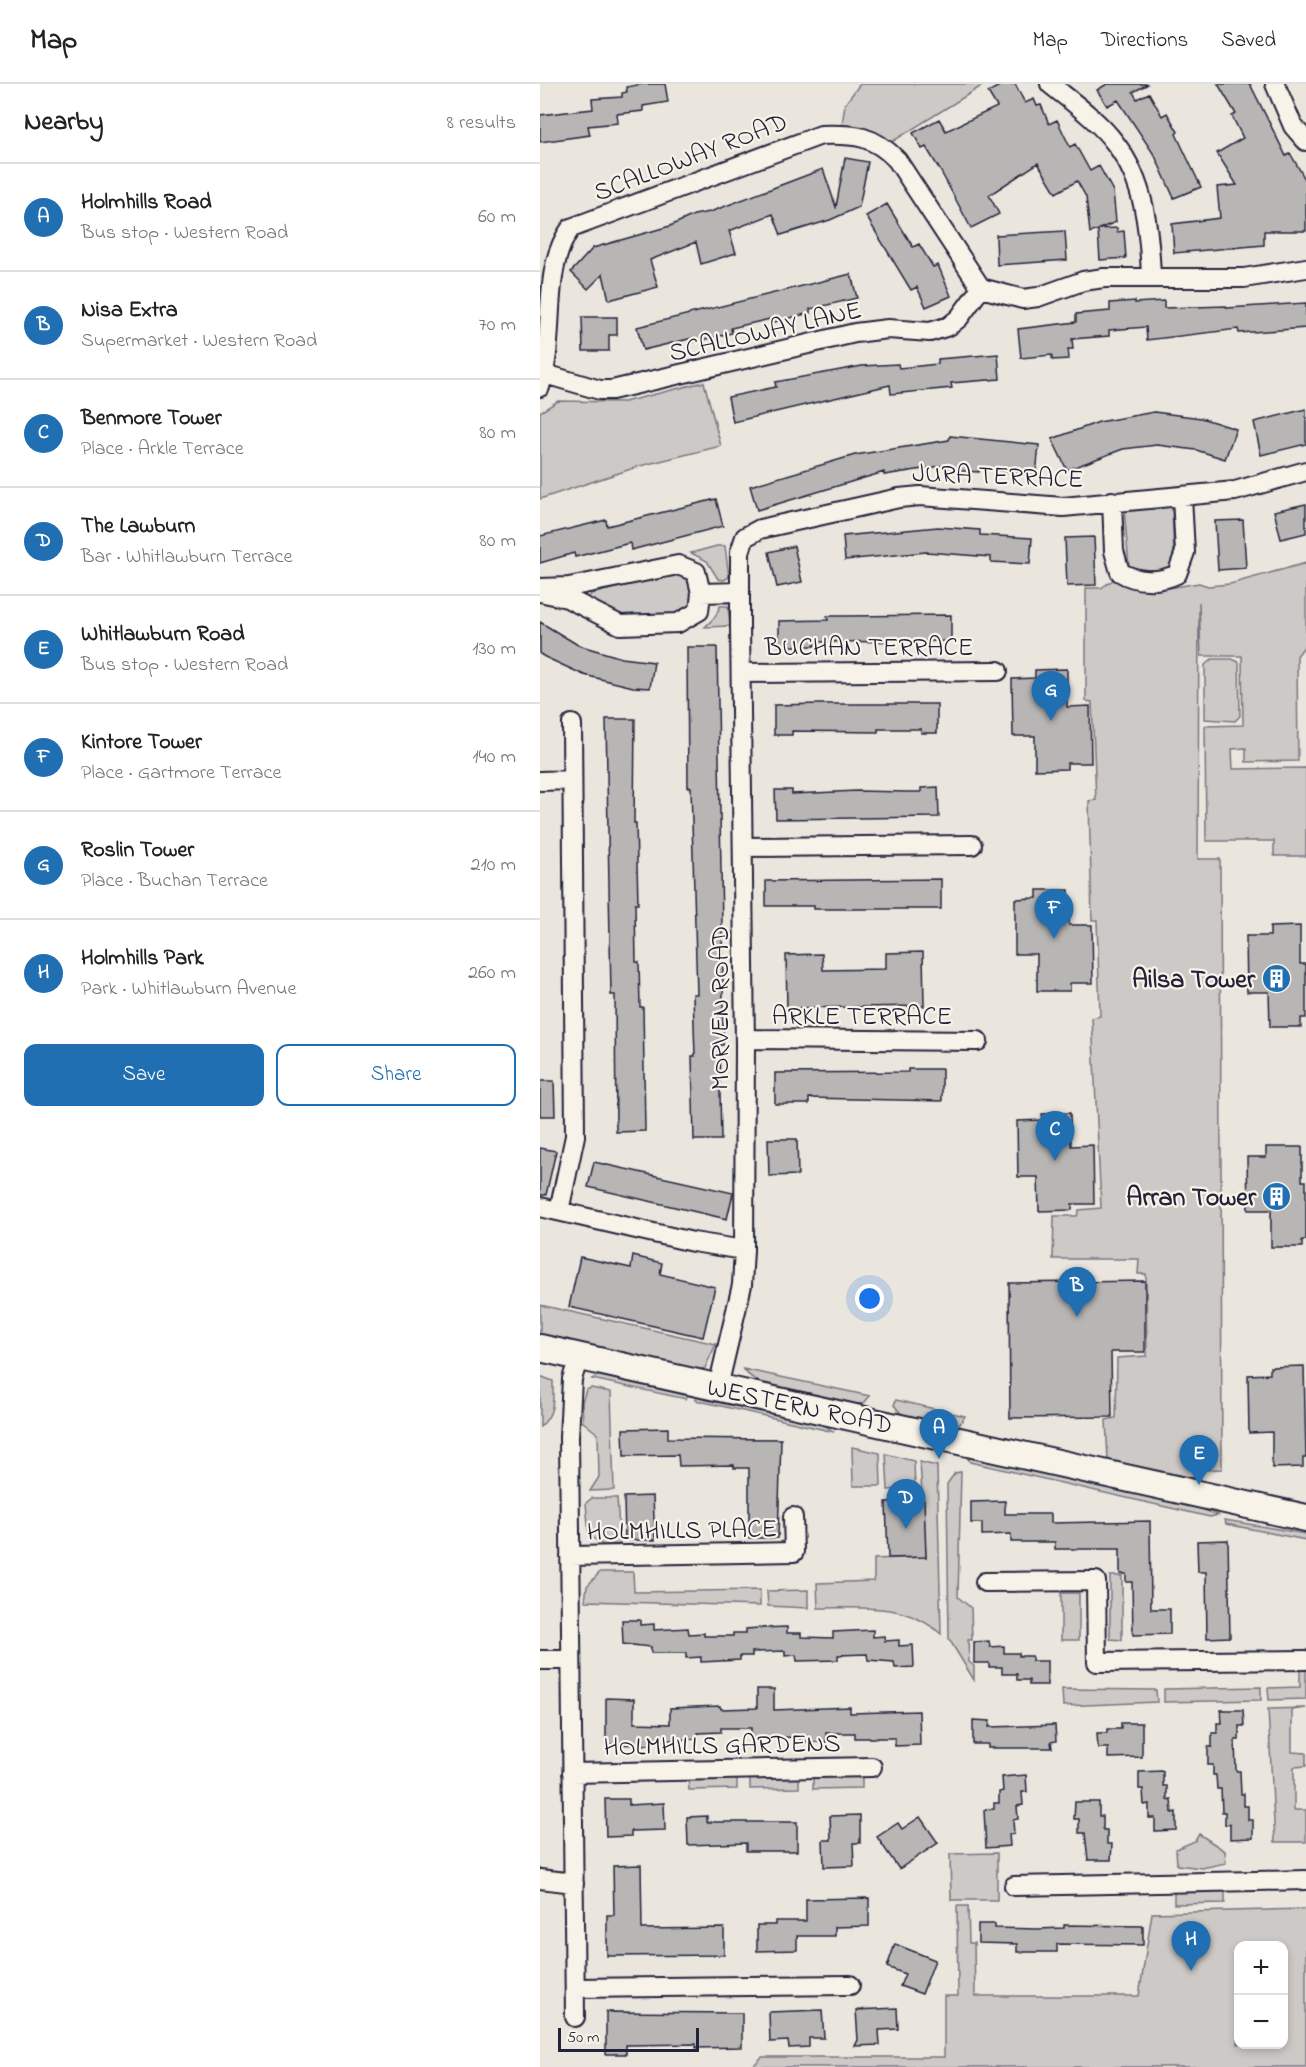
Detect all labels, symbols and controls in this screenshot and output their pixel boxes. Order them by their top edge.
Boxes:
text: Map [30,21,77,62]
text: Map [1032,26,1068,56]
text: Directions [1101,26,1188,56]
text: Saved [1221,26,1276,56]
text: Nearby [24,104,103,142]
street label: SCALLOWAY ROAD [589,104,793,213]
text: 8 results [447,109,516,138]
text: Holmhills Road [81,187,212,219]
text: A [37,203,50,232]
text: 60 m [478,203,516,232]
text: Bus stop · Western Road [81,219,288,248]
street label: SCALLOWAY LANE [665,292,866,374]
text: Nisa Extra [81,295,178,327]
text: B [37,311,50,340]
text: 70 m [479,311,516,340]
text: Supermarket · Western Road [81,327,317,356]
text: Benmore Tower [81,403,221,435]
text: C [38,419,49,448]
text: 80 m [479,419,516,448]
text: Place · Arkle Terrace [81,435,244,464]
street label: JURA TERRACE [912,456,1084,500]
text: The Lawburn [81,511,195,543]
text: D [36,527,51,556]
text: 80 m [479,527,516,556]
text: Bar · Whitlawburn Terrace [81,543,292,572]
text: Whitlawburn Road [81,619,245,651]
street label: BUCHAN TERRACE [764,630,973,668]
text: E [37,635,50,664]
text: 130 m [472,635,516,664]
text: Bus stop · Western Road [81,651,288,680]
pin: G [1032,672,1070,721]
text: Kintore Tower [81,727,202,759]
text: F [37,743,50,772]
text: 140 m [472,743,516,772]
text: Place · Gartmore Terrace [81,759,281,788]
text: Roslin Tower [81,835,194,867]
text: G [37,851,50,880]
text: 210 m [471,851,516,880]
text: Place · Buchan Terrace [81,867,268,896]
pin: F [1034,890,1074,939]
street label: MORVEN ROAD [703,926,741,1090]
text: Holmhills Park [81,943,204,975]
text: H [38,959,49,988]
text: 260 m [468,959,516,988]
place label: Ailsa Tower [1132,962,1256,1000]
building icon: Ailsa Tower [1260,962,1292,994]
text: Park · Whitlawburn Avenue [81,975,296,1004]
street label: ARKLE TERRACE [772,999,952,1037]
button: Save [24,1044,264,1106]
button: Share [276,1044,516,1106]
pin: C [1036,1112,1074,1161]
place label: Arran Tower [1126,1180,1257,1218]
building icon: Arran Tower [1261,1180,1293,1212]
pin: B [1058,1268,1096,1317]
your location [855,1284,884,1313]
street label: WESTERN ROAD [703,1370,896,1446]
pin: A [920,1410,958,1459]
pin: E [1180,1436,1218,1485]
pin: D [886,1480,926,1529]
street label: HOLMHILLS PLACE [587,1511,778,1553]
street label: HOLMHILLS GARDENS [603,1726,841,1768]
pin: H [1172,1922,1210,1971]
map controls [1234,1941,1288,2049]
button: + [1234,1941,1288,1995]
button: − [1234,1995,1288,2049]
scale bar [558,2025,699,2052]
text: 50 m [567,2026,599,2050]

